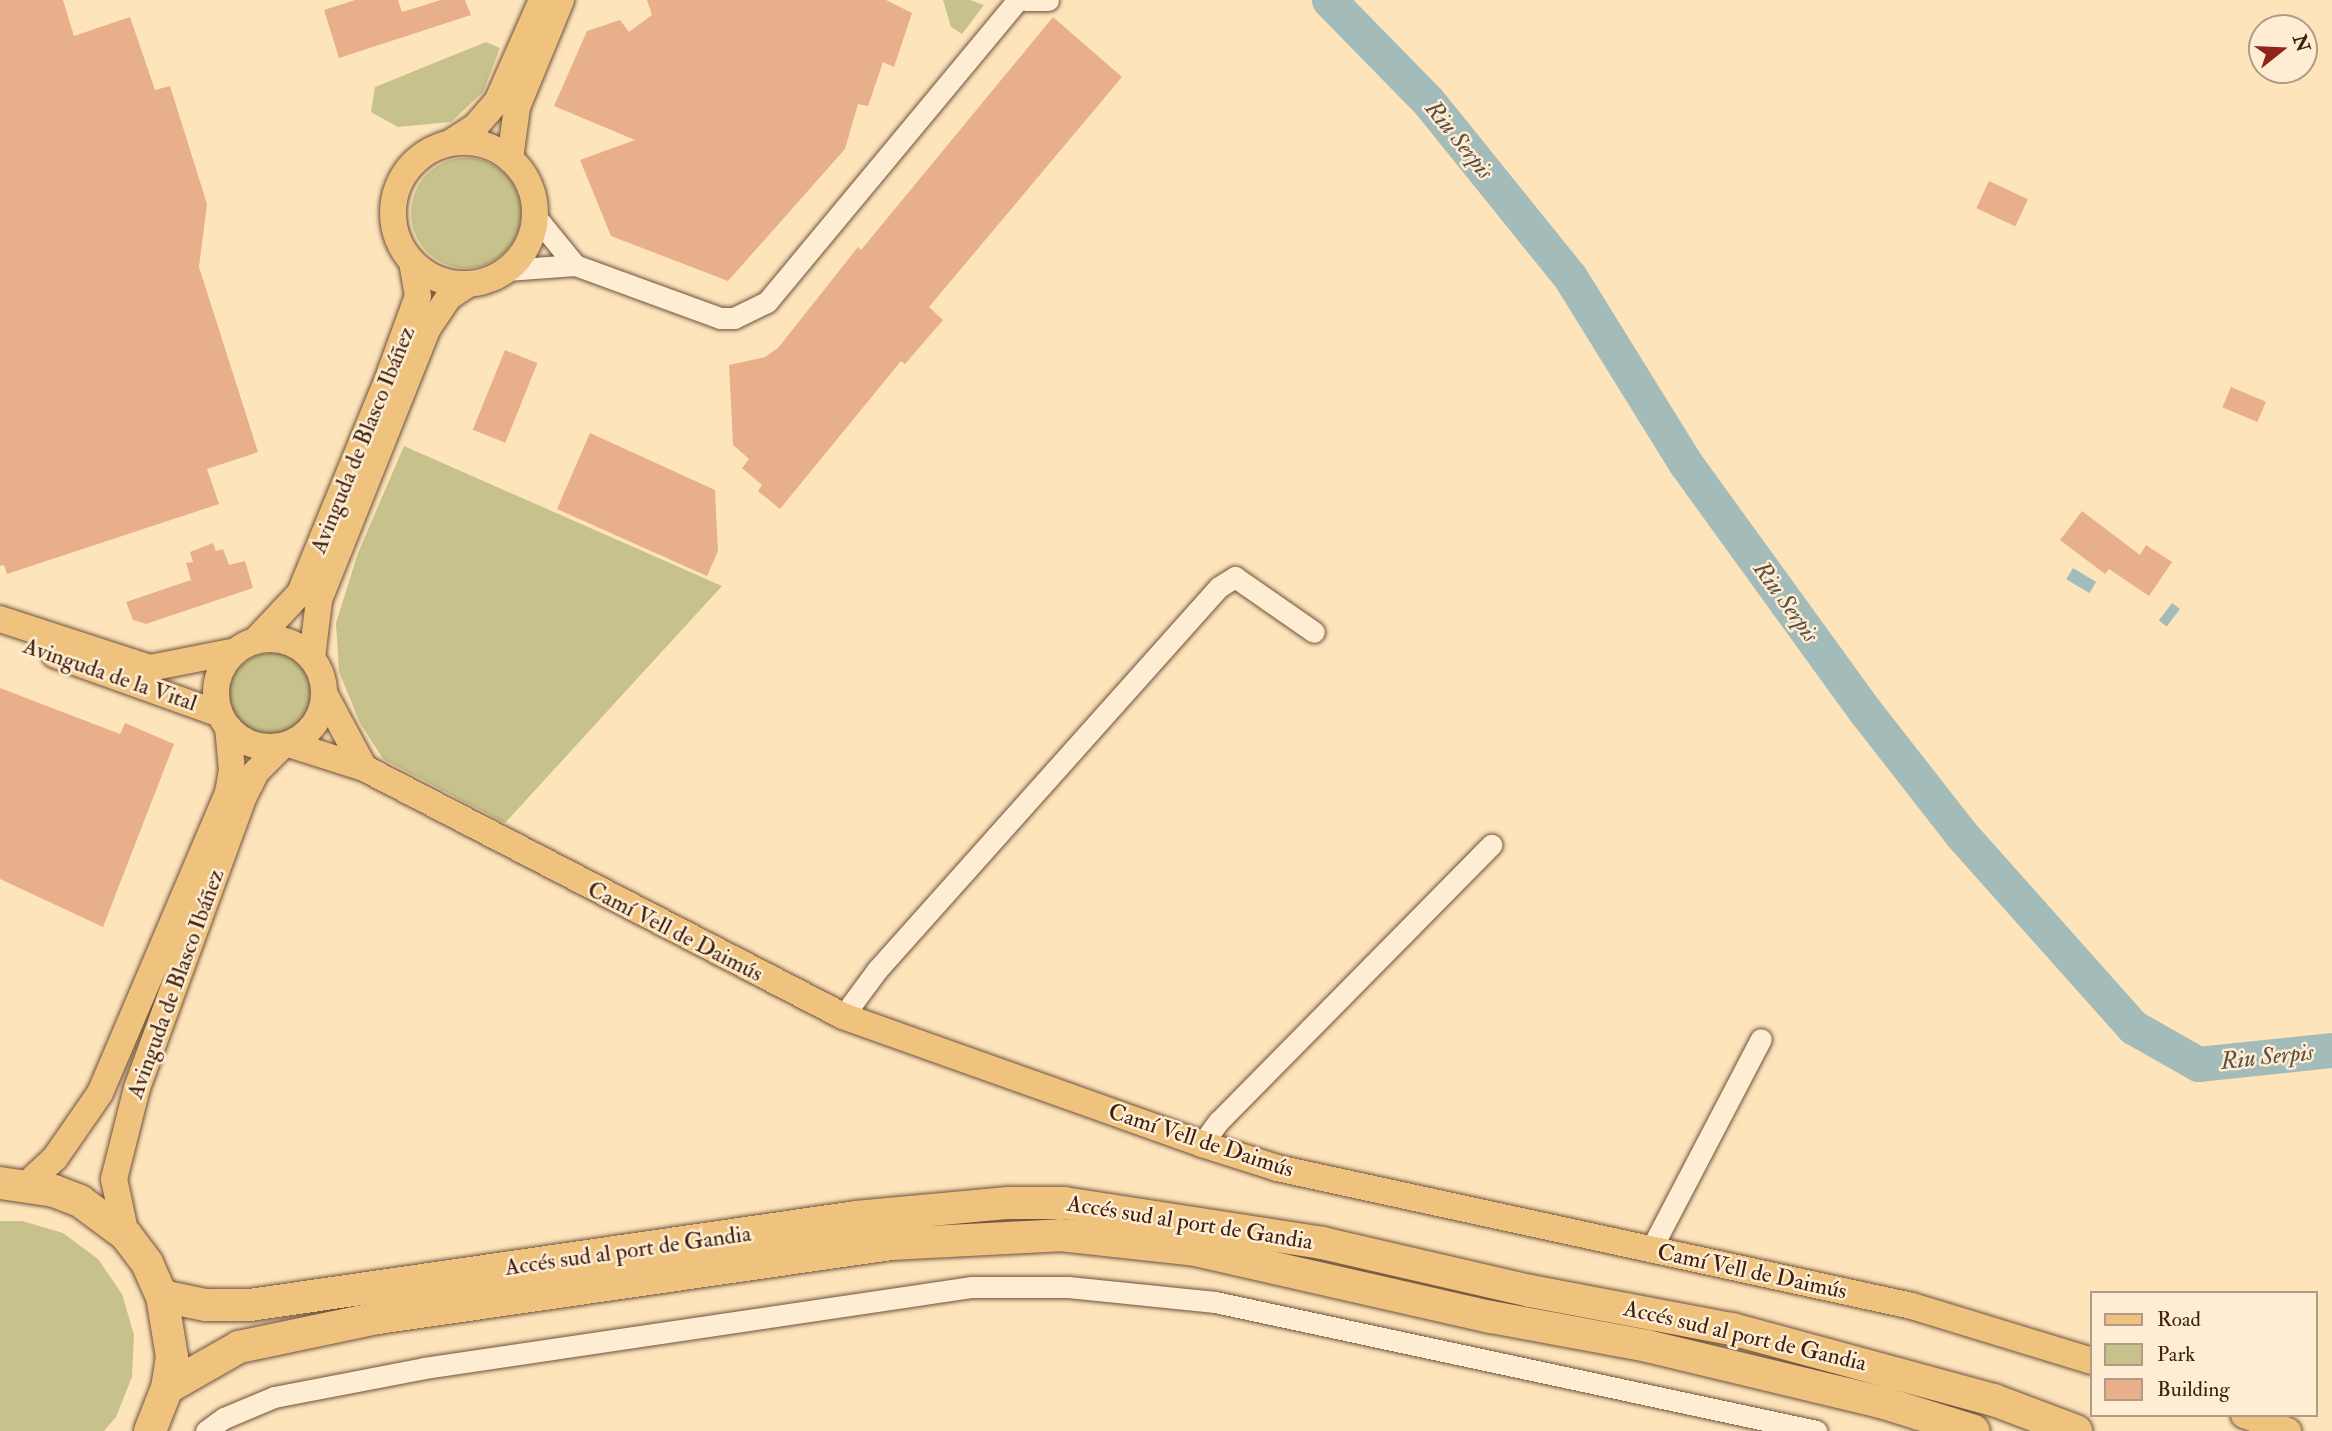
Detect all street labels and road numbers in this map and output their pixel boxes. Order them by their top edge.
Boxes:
street label: Avinguda de Blasco Ibáñez [305,322,421,558]
street label: Avinguda de la Vital [20,632,200,718]
street label: Avinguda de Blasco Ibáñez [122,865,230,1103]
street label: Camí Vell de Daimús [583,876,767,988]
street label: Camí Vell de Daimús [1105,1098,1297,1184]
street label: Accés sud al port de Gandia [1065,1190,1315,1256]
street label: Accés sud al port de Gandia [503,1220,753,1282]
street label: Camí Vell de Daimús [1655,1238,1849,1306]
street label: Accés sud al port de Gandia [1621,1295,1869,1377]

